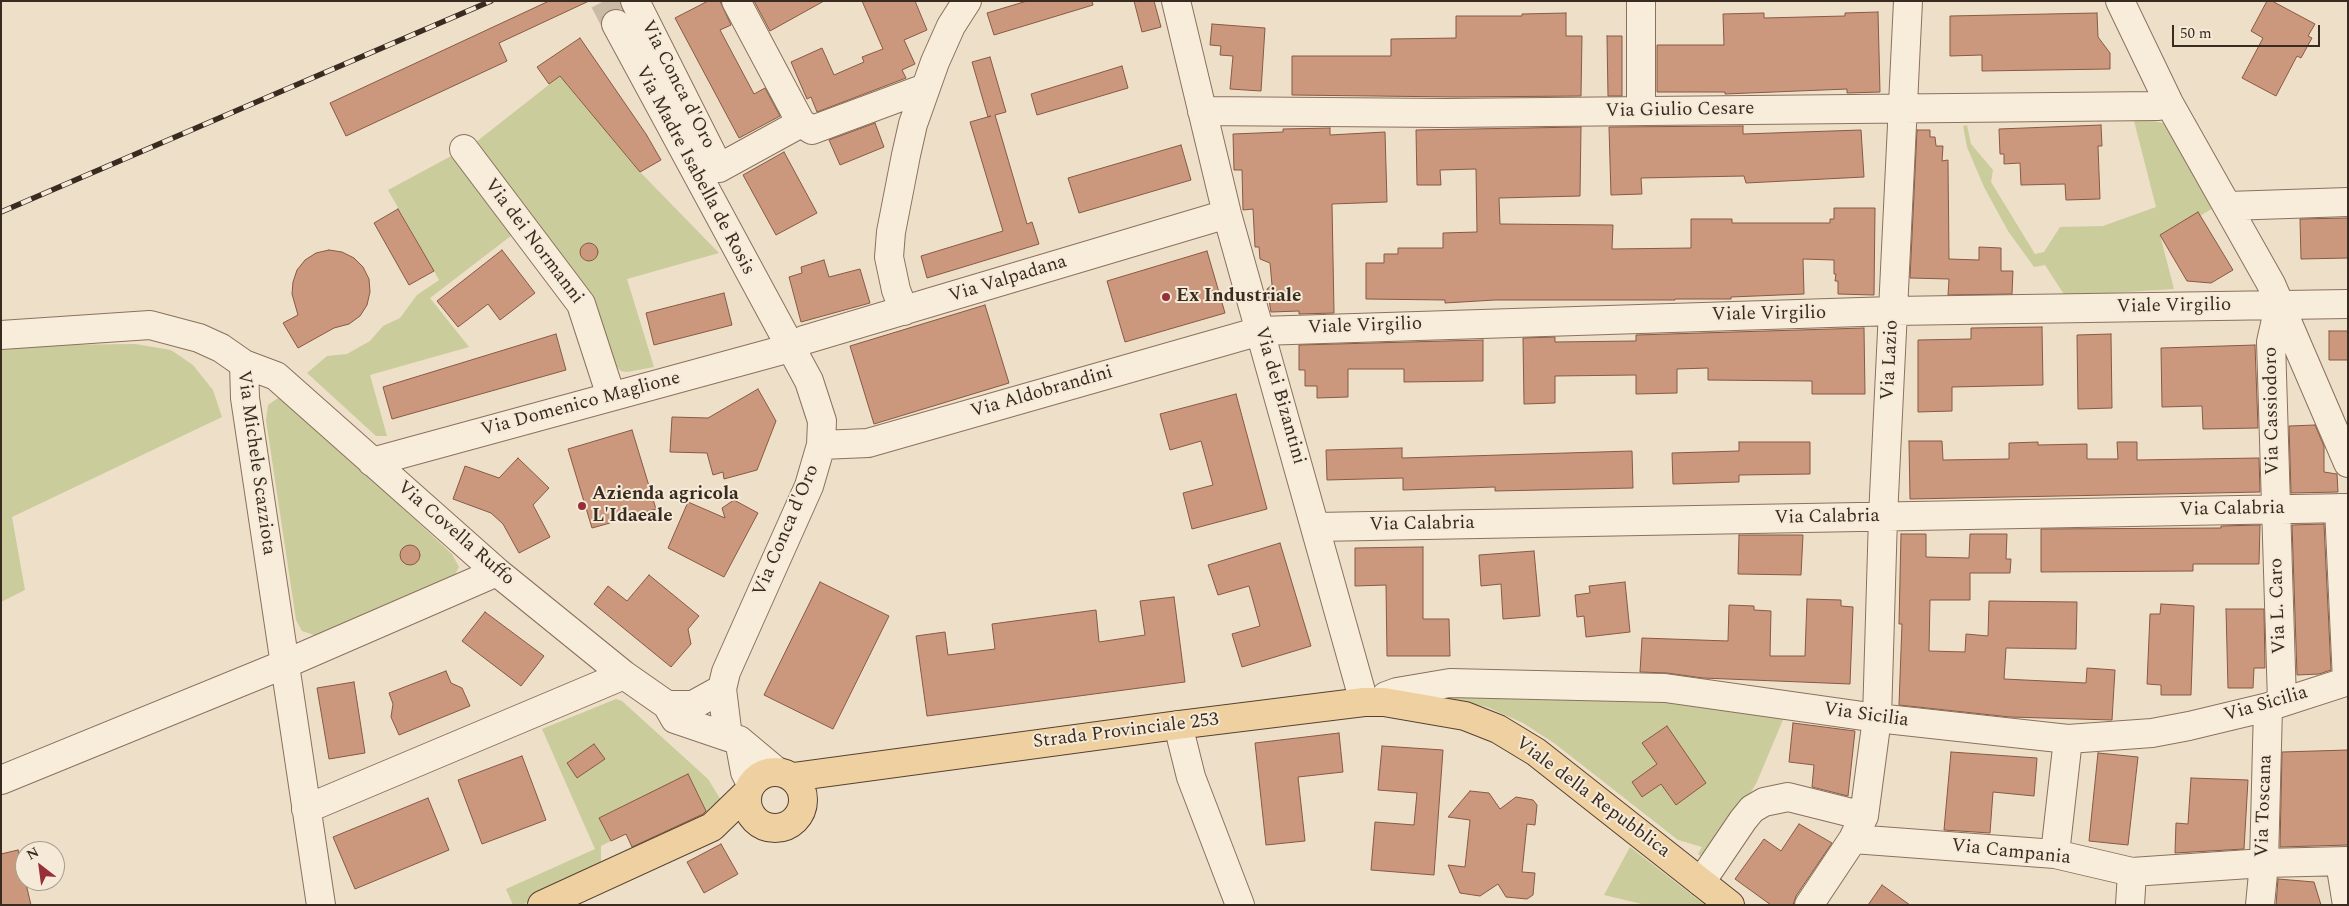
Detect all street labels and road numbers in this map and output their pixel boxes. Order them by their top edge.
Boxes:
street label: Via Conca d'Oro [635,17,719,153]
street label: Via Madre Isabella de Rosis [629,63,759,279]
street label: Via Giulio Cesare [1605,98,1755,124]
street label: Via dei Normanni [478,175,588,309]
street label: Via Valpadana [946,251,1070,309]
street label: Viale Virgilio [2117,295,2231,319]
street label: Viale Virgilio [1712,303,1826,327]
street label: Viale Virgilio [1307,314,1423,340]
street label: Via Lazio [1878,319,1904,401]
street label: Via dei Bizantini [1248,325,1310,467]
street label: Via Cassiodoro [2260,347,2286,475]
street label: Via Aldobrandini [968,362,1116,424]
street label: Via Domenico Maglione [479,367,683,443]
street label: Via Michele Scazziota [231,369,279,557]
street label: Via Conca d'Oro [749,462,825,600]
street label: Via Covella Ruffo [392,477,518,591]
street label: Via Calabria [2179,498,2285,522]
street label: Via Calabria [1774,506,1880,530]
street label: Via Calabria [1369,513,1475,537]
street label: Via L. Caro [2266,557,2292,655]
street label: Via Sicilia [2222,682,2310,728]
street label: Via Sicilia [1822,699,1910,733]
street label: Strada Provinciale 253 [1032,709,1220,755]
street label: Viale della Repubblica [1510,732,1674,864]
street label: Via Toscana [2252,754,2278,858]
street label: Via Campania [1950,835,2072,871]

